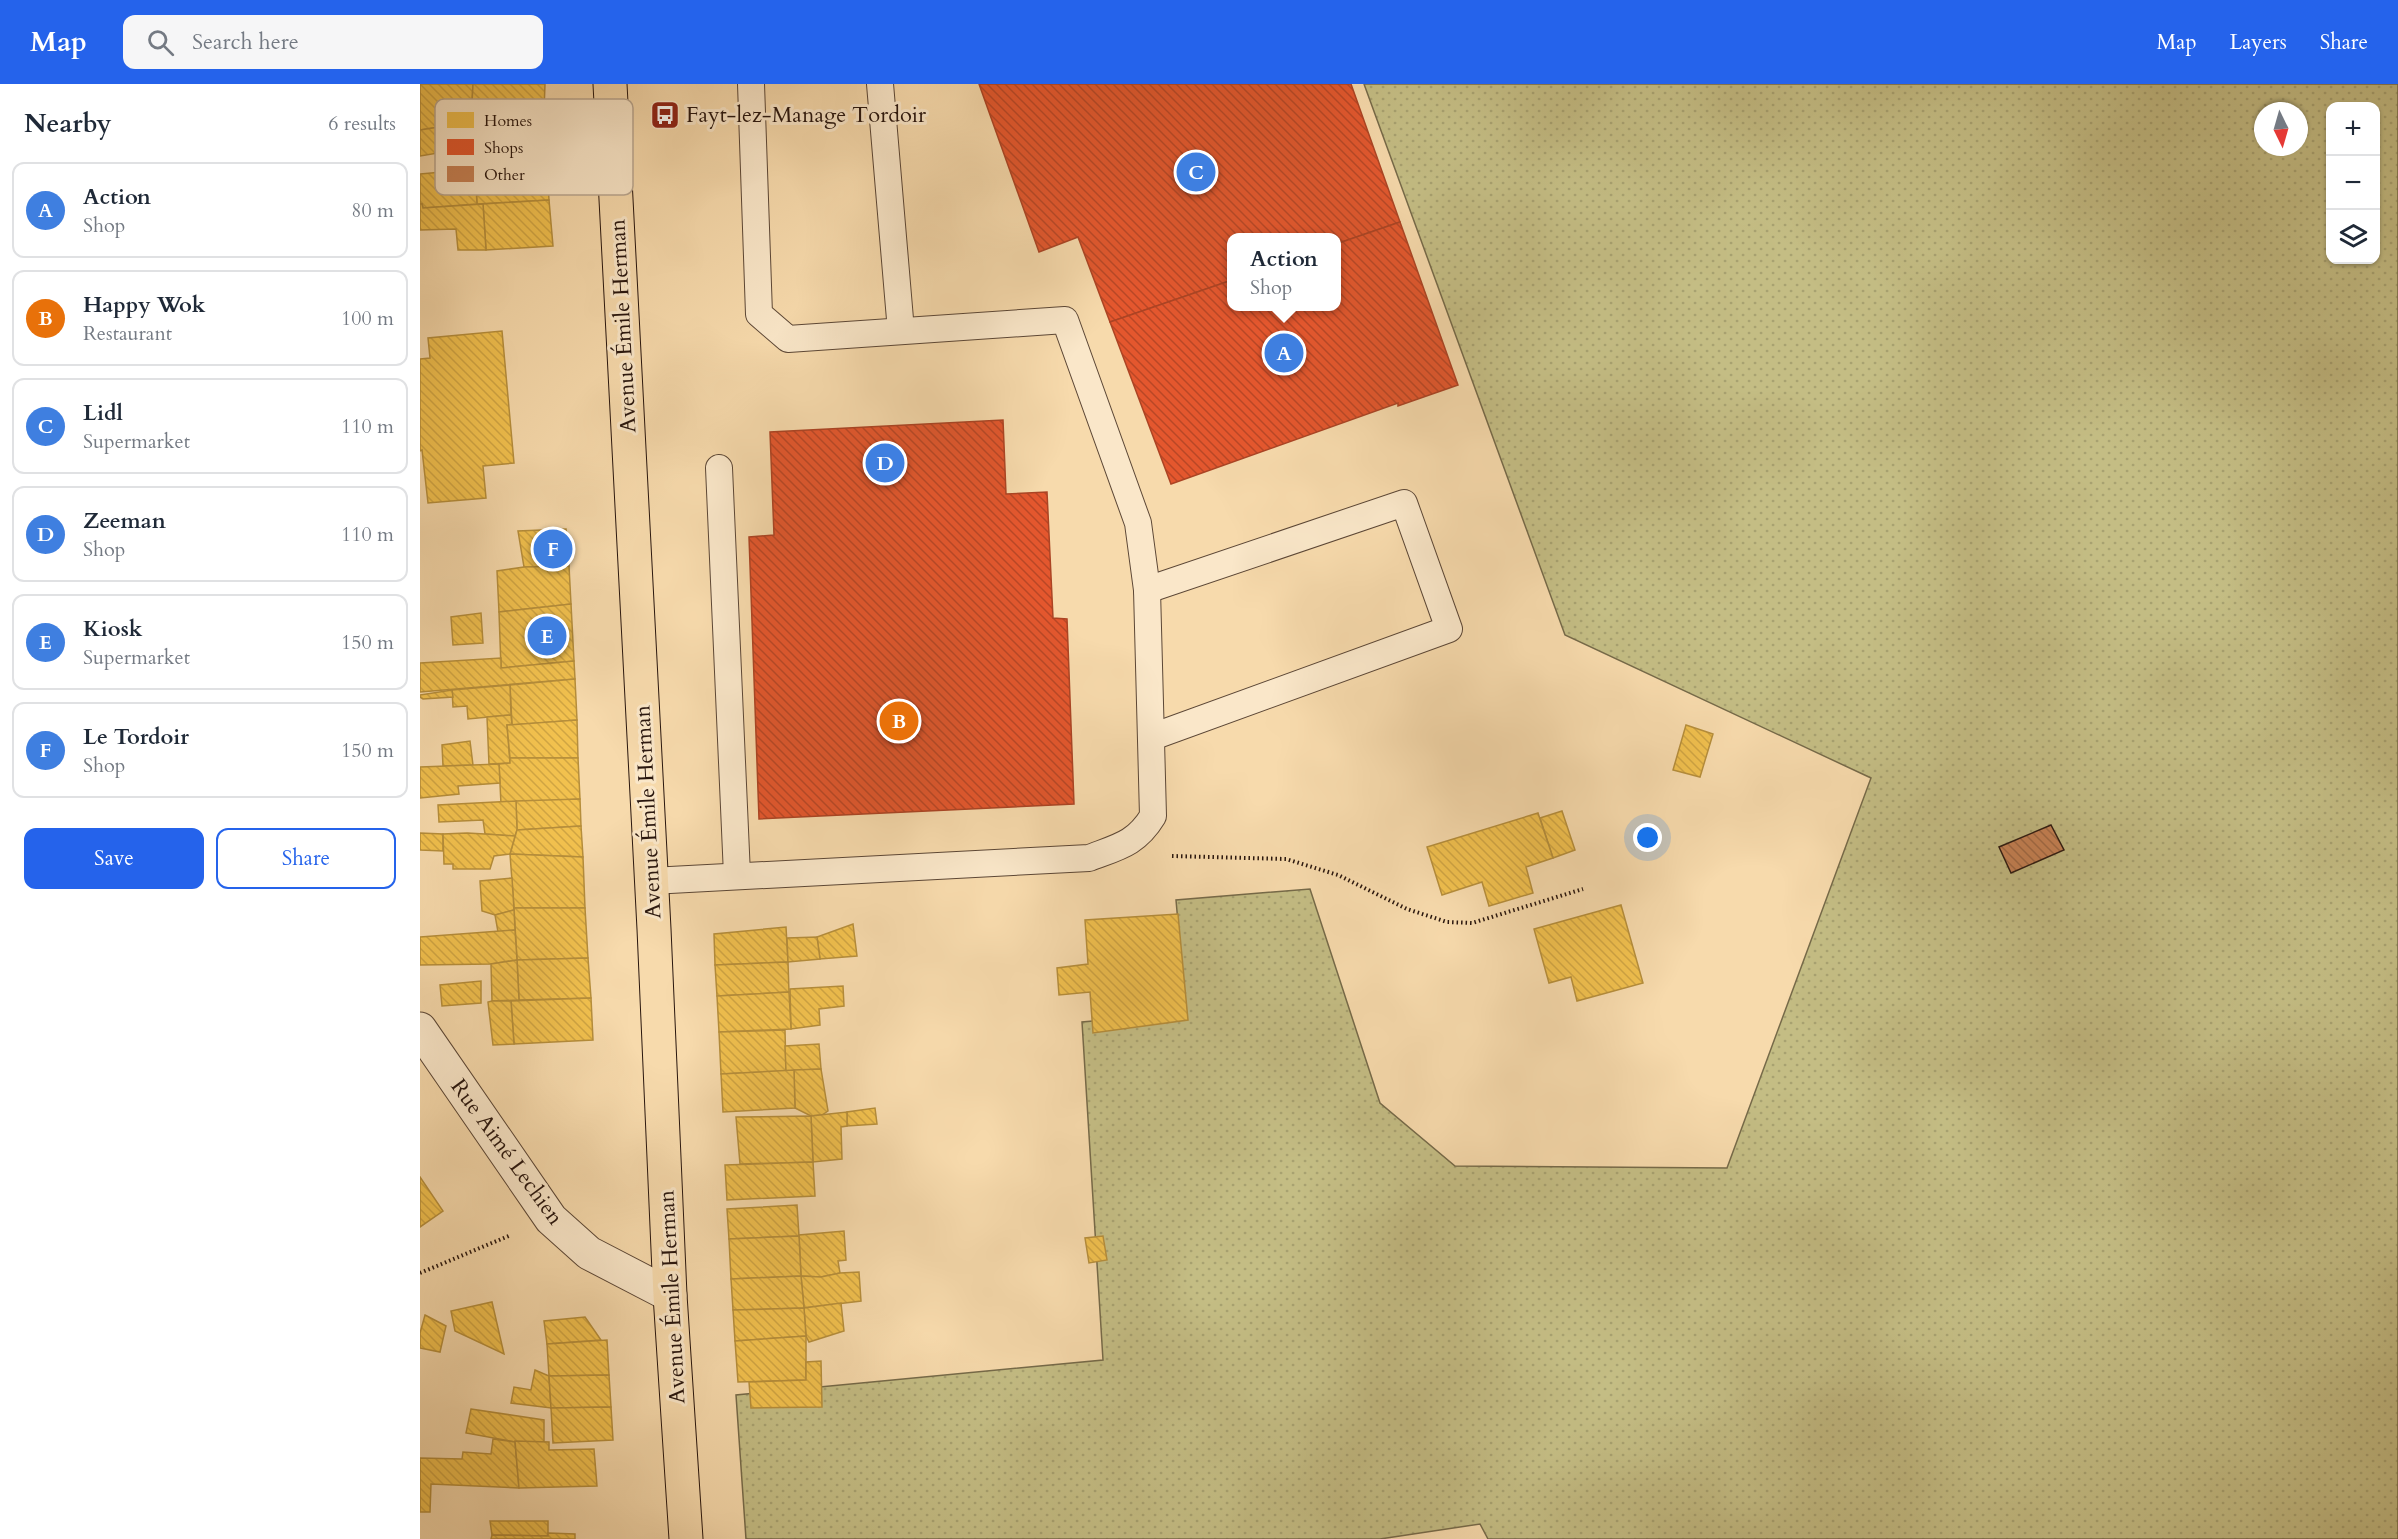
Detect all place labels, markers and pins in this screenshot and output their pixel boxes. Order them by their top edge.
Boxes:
bus stop icon: Fayt-lez-Manage Tordoir [649,99,681,131]
place label: Fayt-lez-Manage Tordoir [686,100,927,130]
pin: C [1176,150,1216,194]
pin: A [1264,330,1304,376]
pin: D [866,440,904,485]
pin: F [534,526,572,572]
pin: E [528,614,566,658]
pin: B [880,698,918,744]

